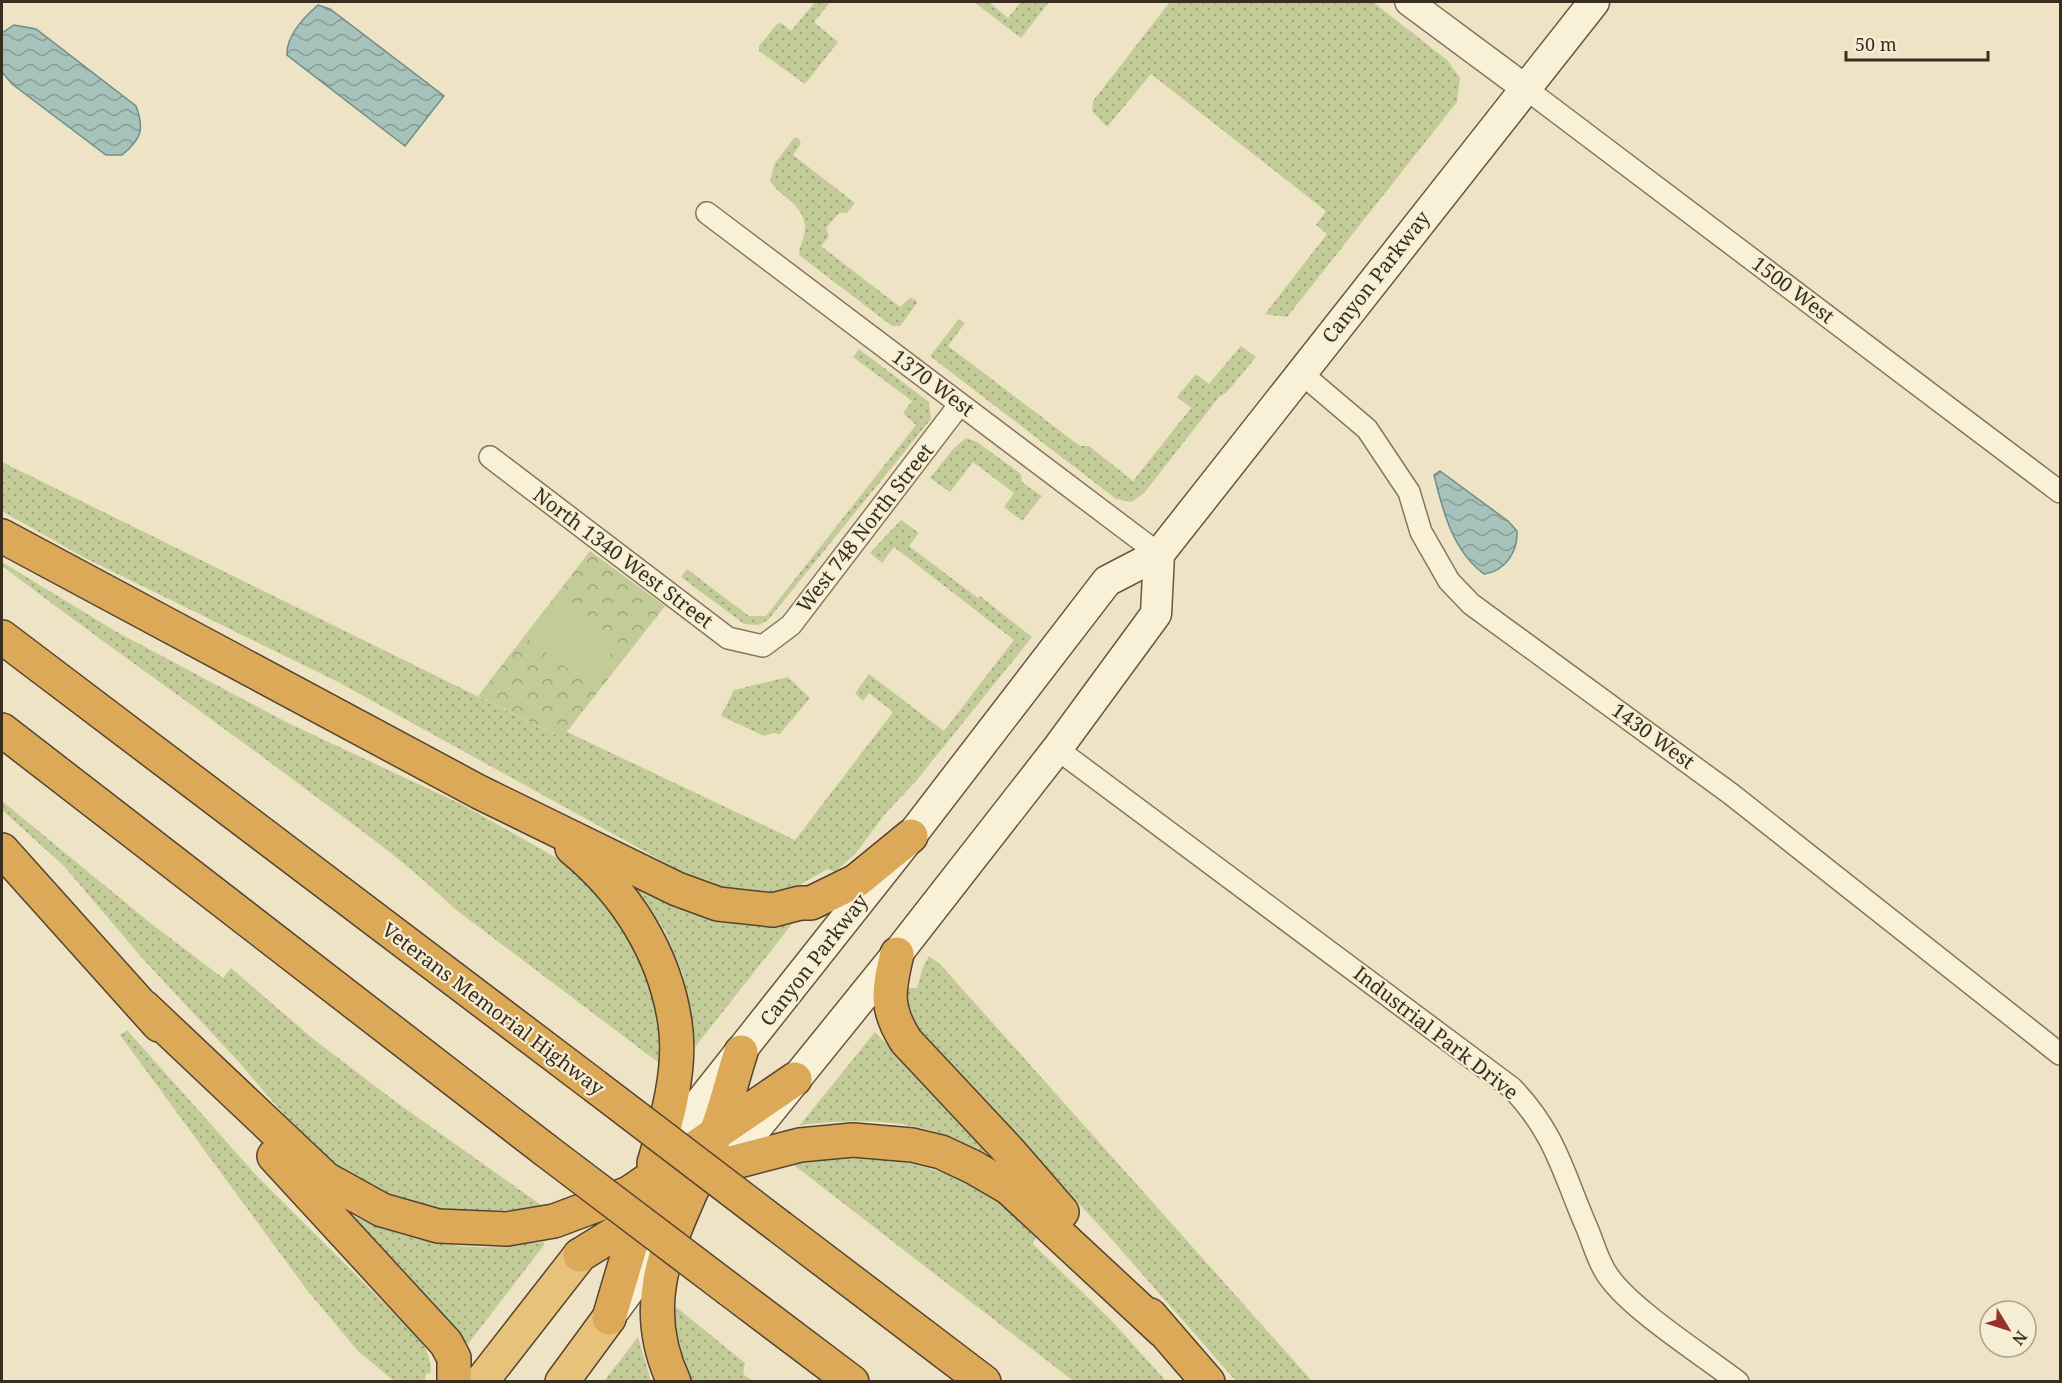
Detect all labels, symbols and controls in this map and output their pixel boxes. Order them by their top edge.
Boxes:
scale bar [1846,24,1988,62]
text: 50 m [1855,32,1897,56]
street label: Canyon Parkway [1315,204,1436,348]
street label: 1500 West [1747,250,1840,329]
street label: 1370 West [887,343,980,422]
street label: West 748 North Street [790,438,939,618]
street label: North 1340 West Street [528,481,719,634]
street label: 1430 West [1606,696,1700,775]
street label: Canyon Parkway [753,887,874,1031]
street label: Veterans Memorial Highway [377,916,610,1102]
street label: Industrial Park Drive [1348,960,1524,1105]
north arrow [1978,1299,2038,1359]
text: N [2007,1326,2032,1350]

